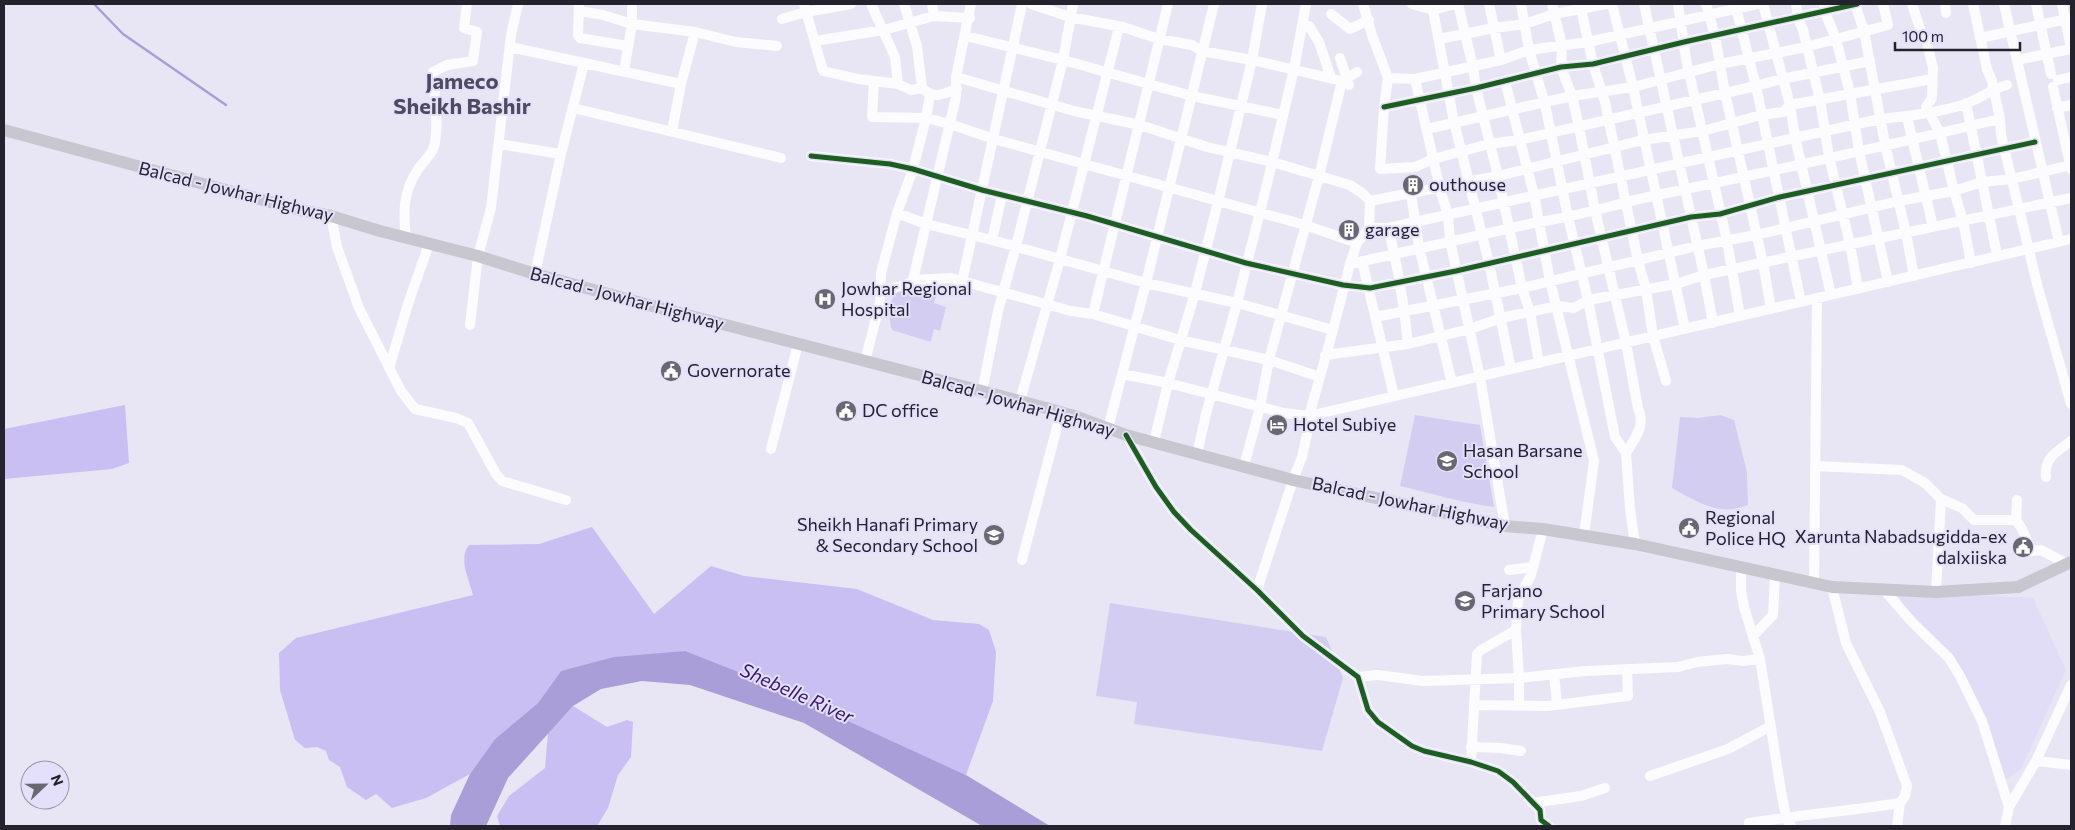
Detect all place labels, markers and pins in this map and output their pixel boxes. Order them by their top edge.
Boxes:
building icon: outhouse [1401,173,1425,197]
place label: outhouse [1429,173,1506,195]
building icon: garage [1337,218,1361,242]
place label: garage [1365,218,1420,240]
place label: Jowhar Regional Hospital [841,277,972,320]
hospital icon: Jowhar Regional Hospital [813,287,837,311]
public building icon: Governorate [659,359,683,383]
place label: Governorate [687,359,790,381]
public building icon: DC office [834,399,858,423]
place label: DC office [862,399,939,421]
hotel icon: Hotel Subiye [1265,413,1289,437]
place label: Hotel Subiye [1293,413,1396,435]
place label: Hasan Barsane School [1463,439,1583,482]
school or university icon: Hasan Barsane School [1435,449,1459,473]
place label: Regional Police HQ [1705,506,1786,549]
place label: Sheikh Hanafi Primary & Secondary School [797,513,978,556]
public building icon: Regional Police HQ [1677,516,1701,540]
school or university icon: Sheikh Hanafi Primary & Secondary School [982,523,1006,547]
place label: Xarunta Nabadsugidda-ex dalxiiska [1795,525,2007,568]
public building icon: Xarunta Nabadsugidda-ex dalxiiska [2011,535,2035,559]
place label: Farjano Primary School [1481,579,1605,622]
school or university icon: Farjano Primary School [1453,589,1477,613]

